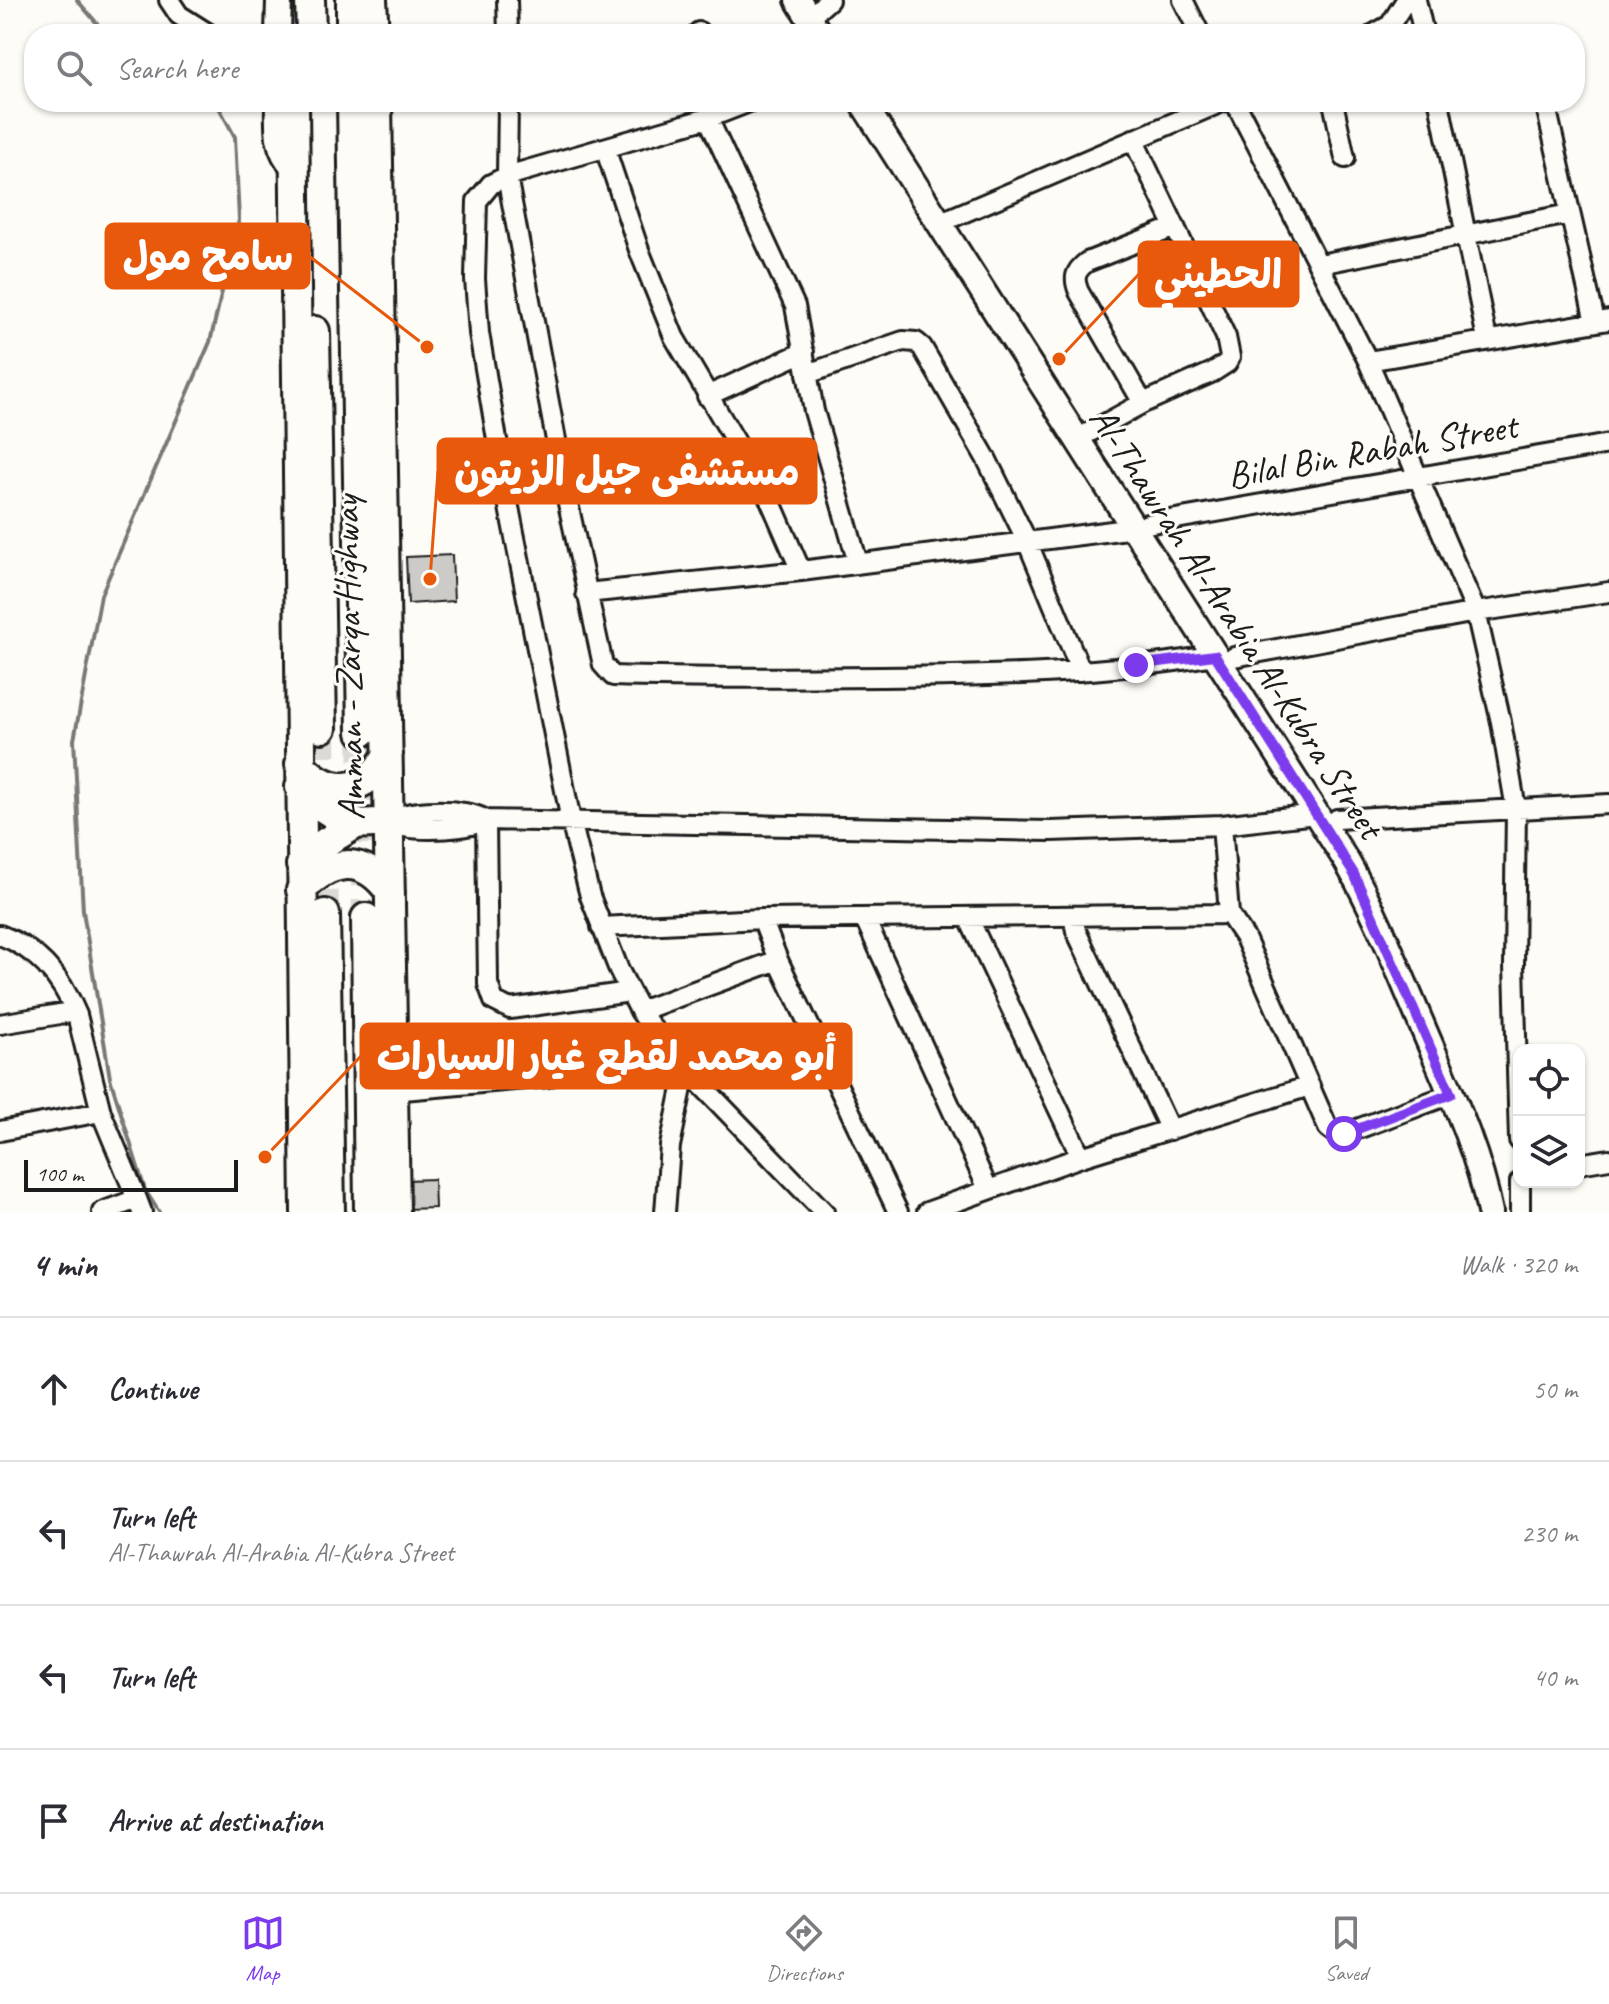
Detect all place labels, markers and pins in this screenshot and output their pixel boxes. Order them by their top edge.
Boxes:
callout: سامح مول [106,224,309,288]
callout: الحطيني [1139,242,1298,306]
callout: مستشفى جيل الزيتون [438,439,816,503]
callout: أبو محمد لقطع غيار السيارات [361,1024,851,1088]

